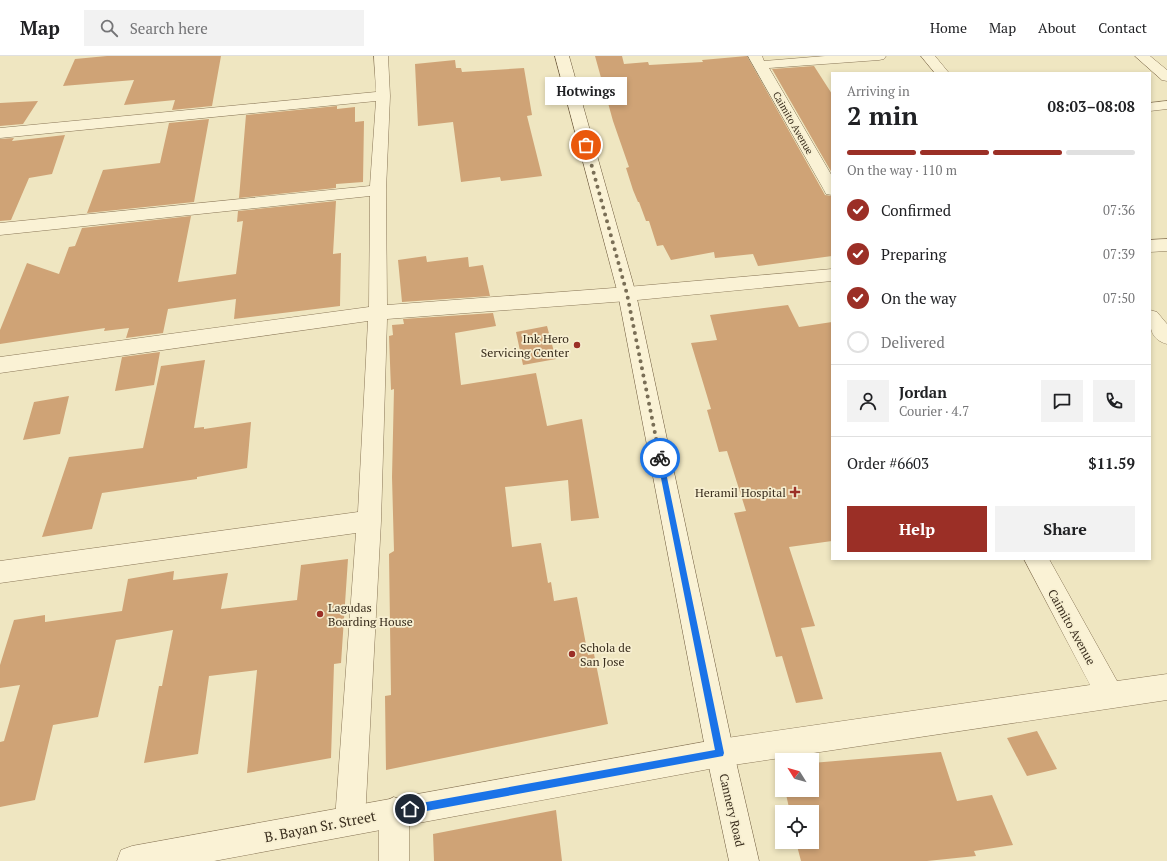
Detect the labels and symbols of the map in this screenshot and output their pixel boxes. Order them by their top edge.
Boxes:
callout: Hotwings [545,77,627,105]
street label: Caimito Avenue [770,89,816,157]
pin [569,128,603,162]
place label: Ink Hero Servicing Center [481,331,569,360]
marker: Ink Hero Servicing Center [572,340,582,350]
courier [640,438,680,478]
place label: Heramil Hospital [695,485,786,500]
marker: Heramil Hospital [789,486,801,498]
street label: Caimito Avenue [1045,586,1099,668]
place label: Lagudas Boarding House [328,600,413,629]
marker: Lagudas Boarding House [315,609,325,619]
place label: Schola de San Jose [580,640,631,669]
marker: Schola de San Jose [567,649,577,659]
north arrow [775,753,819,797]
street label: Cannery Road [716,772,748,848]
pin [393,792,427,826]
street label: B. Bayan Sr. Street [263,806,378,846]

